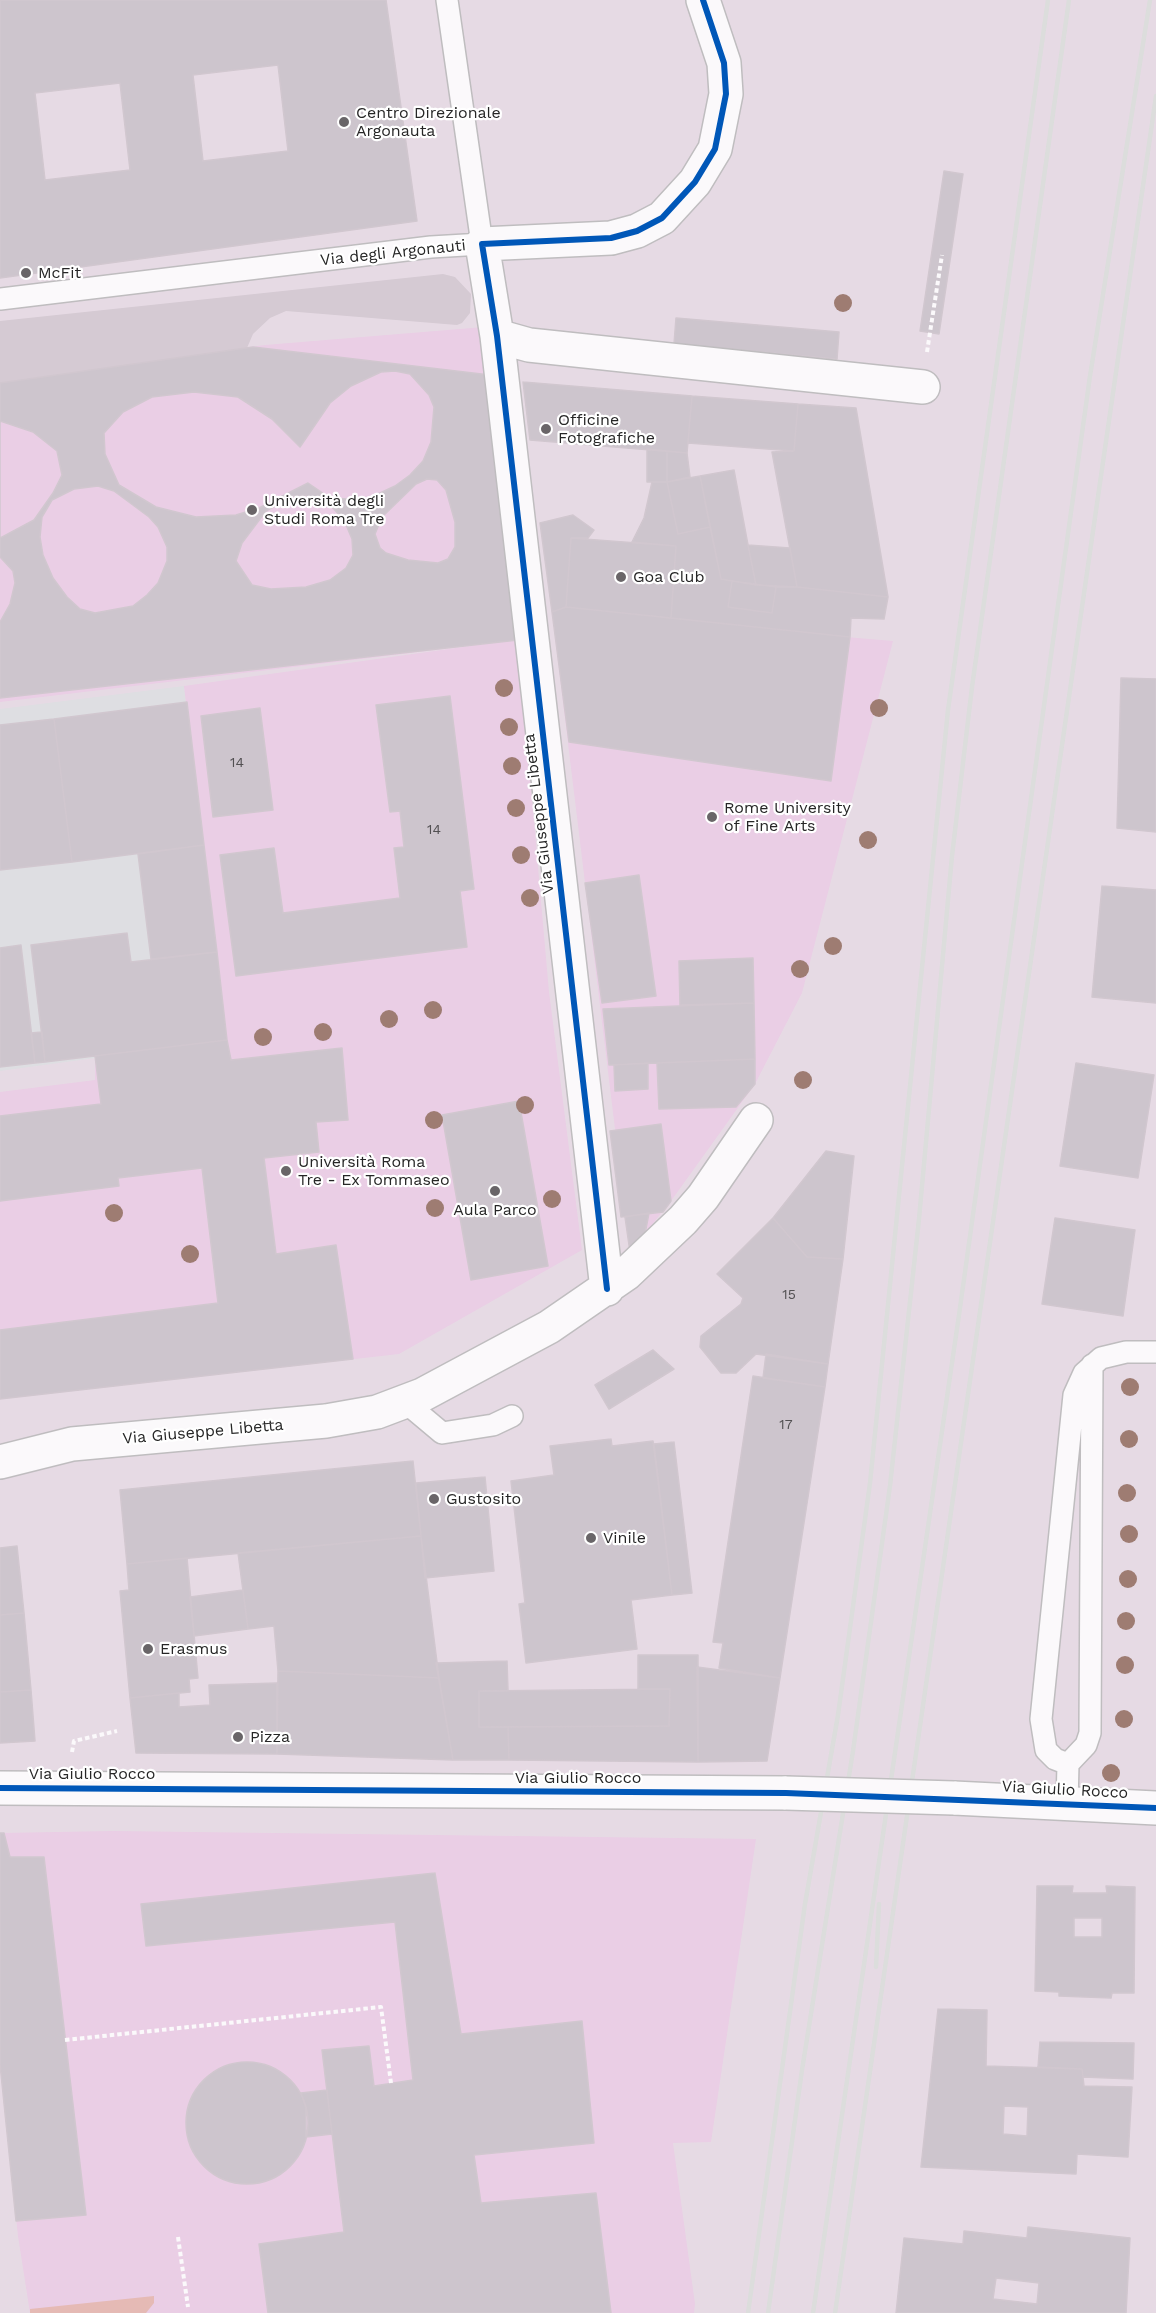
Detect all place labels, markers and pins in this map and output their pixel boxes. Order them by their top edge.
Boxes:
place label: Centro Direzionale Argonauta [356,103,501,141]
marker: Centro Direzionale Argonauta [337,115,351,129]
place label: McFit [38,263,81,283]
marker: McFit [19,266,33,280]
place label: Officine Fotografiche [558,410,655,448]
marker: Officine Fotografiche [539,422,553,436]
place label: Università degli Studi Roma Tre [264,491,384,529]
marker: Università degli Studi Roma Tre [245,503,259,517]
place label: Goa Club [633,567,704,587]
marker: Goa Club [614,570,628,584]
place label: Rome University of Fine Arts [724,798,851,836]
marker: Rome University of Fine Arts [705,810,719,824]
place label: Università Roma Tre - Ex Tommaseo [298,1152,450,1190]
marker: Università Roma Tre - Ex Tommaseo [279,1164,293,1178]
marker: Aula Parco [488,1184,502,1198]
place label: Aula Parco [453,1200,537,1220]
place label: Gustosito [446,1489,521,1509]
marker: Gustosito [427,1492,441,1506]
place label: Vinile [603,1528,646,1548]
marker: Vinile [584,1531,598,1545]
place label: Erasmus [160,1639,228,1659]
marker: Erasmus [141,1642,155,1656]
place label: Pizza [250,1727,290,1747]
marker: Pizza [231,1730,245,1744]

